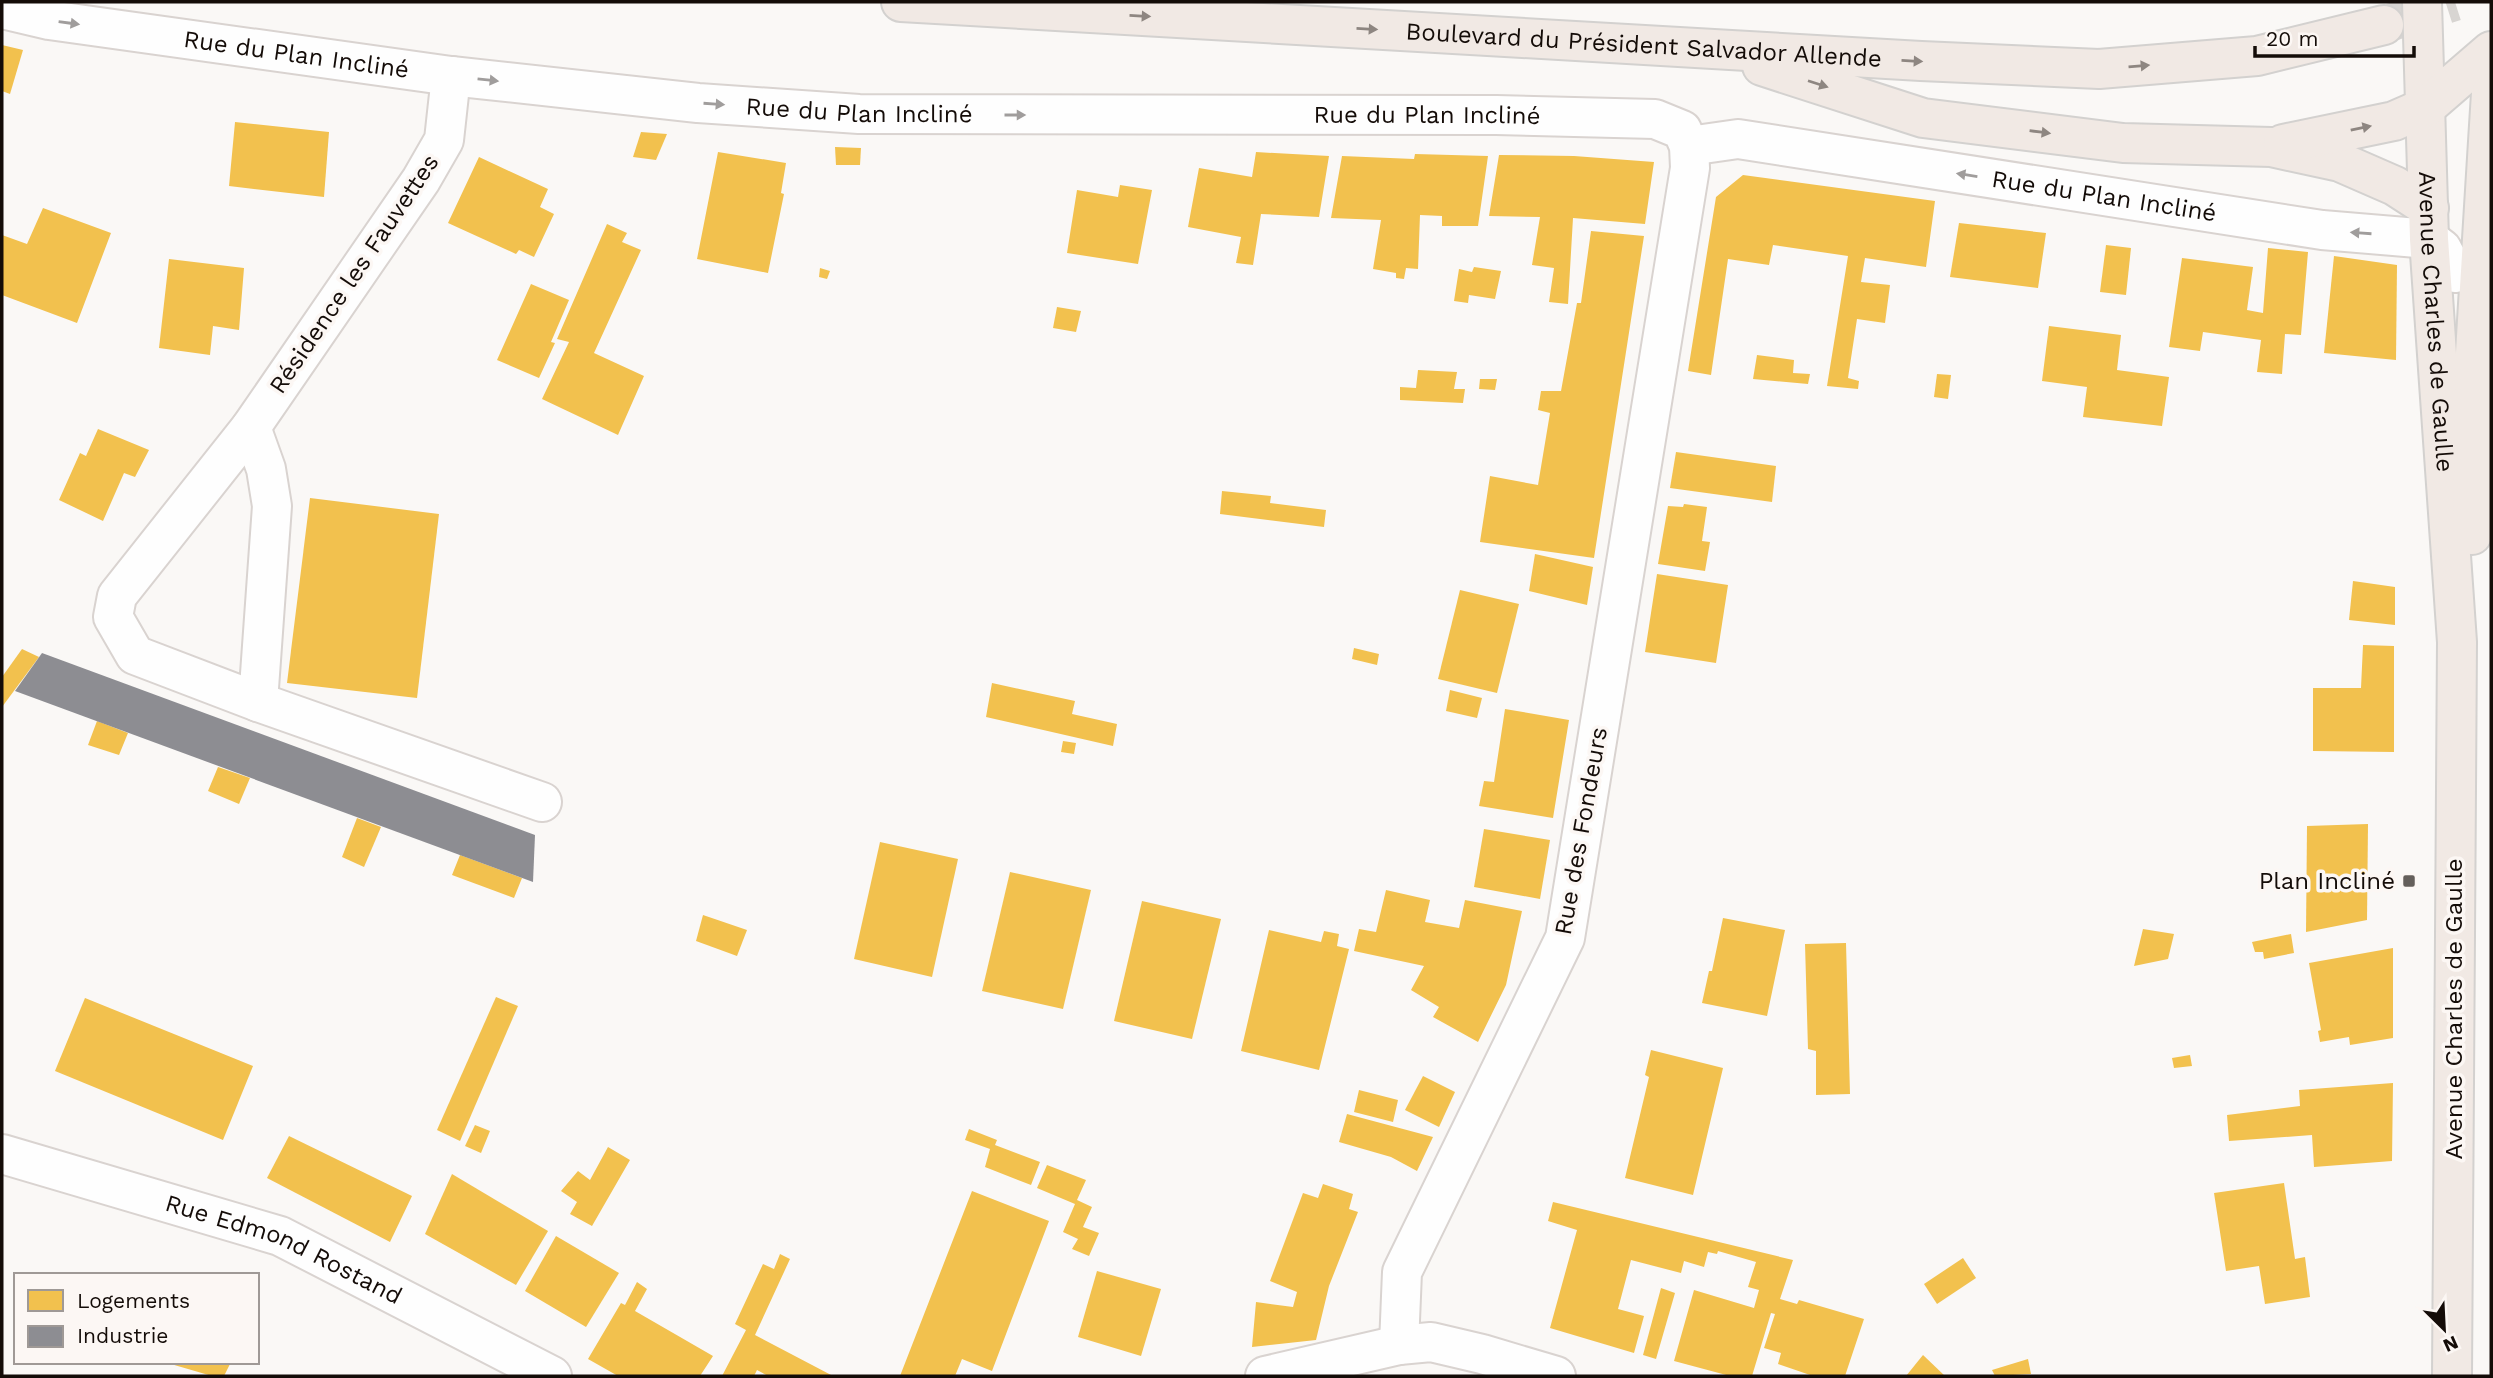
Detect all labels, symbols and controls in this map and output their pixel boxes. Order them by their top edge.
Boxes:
one-way arrow [1129,10,1151,21]
scale bar [2255,14,2414,58]
one-way arrow [58,17,80,28]
street label: Boulevard du Président Salvador Allende [1405,17,1883,73]
one-way arrow [1356,24,1378,35]
street label: Rue du Plan Incliné [182,25,411,84]
text: 20 m [2266,26,2318,51]
one-way arrow [1901,55,1923,66]
one-way arrow [2129,60,2151,71]
one-way arrow [477,75,499,86]
one-way arrow [1808,80,1829,90]
street label: Rue du Plan Incliné [745,92,973,128]
one-way arrow [704,99,726,110]
street label: Rue du Plan Incliné [1313,101,1541,130]
one-way arrow [1004,109,1026,121]
one-way arrow [2350,123,2372,134]
one-way arrow [2029,127,2051,138]
street label: Résidence les Fauvettes [263,149,445,399]
street label: Rue du Plan Incliné [1990,165,2218,227]
one-way arrow [1956,169,1978,180]
street label: Avenue Charles de Gaulle [2413,171,2459,473]
one-way arrow [2350,227,2372,238]
street label: Rue des Fondeurs [1549,725,1613,937]
street label: Avenue Charles de Gaulle [2440,858,2468,1160]
place label: Plan Incliné [2259,867,2395,895]
marker: Plan Incliné [2401,873,2417,889]
street label: Rue Edmond Rostand [162,1189,407,1310]
legend [14,1273,259,1364]
text: Logements [77,1288,190,1313]
north arrow [2409,1294,2479,1364]
text: Industrie [77,1323,168,1348]
text: N [2440,1331,2462,1357]

